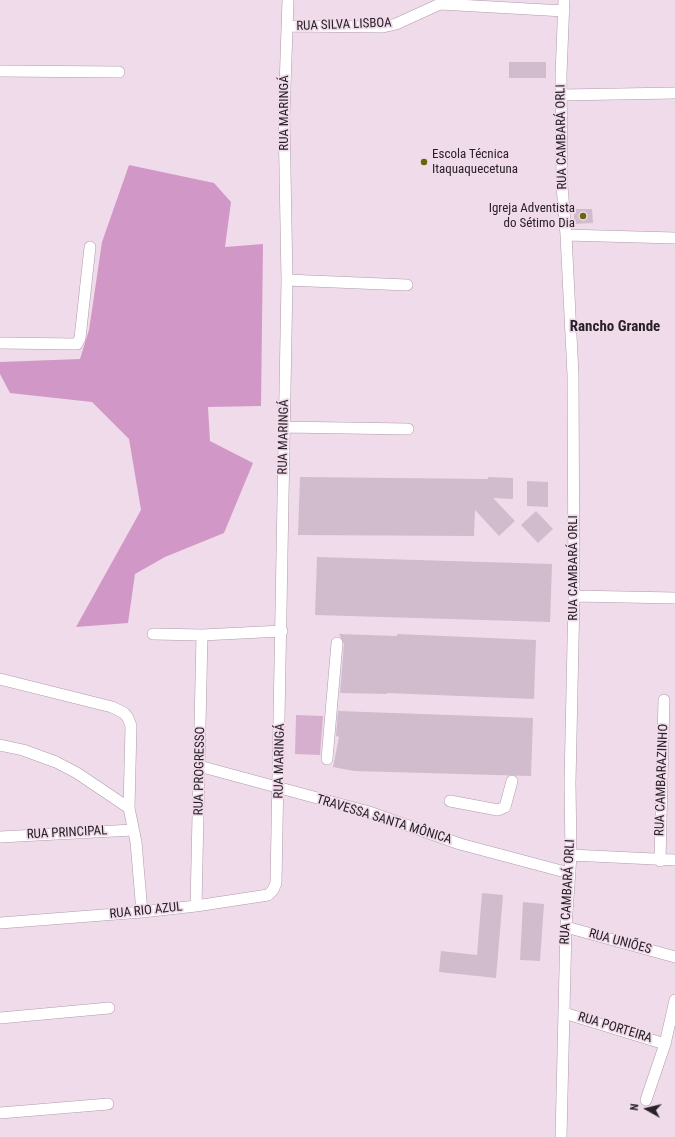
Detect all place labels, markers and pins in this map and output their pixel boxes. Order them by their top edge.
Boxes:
place label: Escola Técnica Itaquaquecetuna [432,147,518,178]
marker: Escola Técnica Itaquaquecetuna [419,157,429,167]
place label: Igreja Adventista do Sétimo Dia [489,201,575,232]
marker: Igreja Adventista do Sétimo Dia [578,211,588,221]

